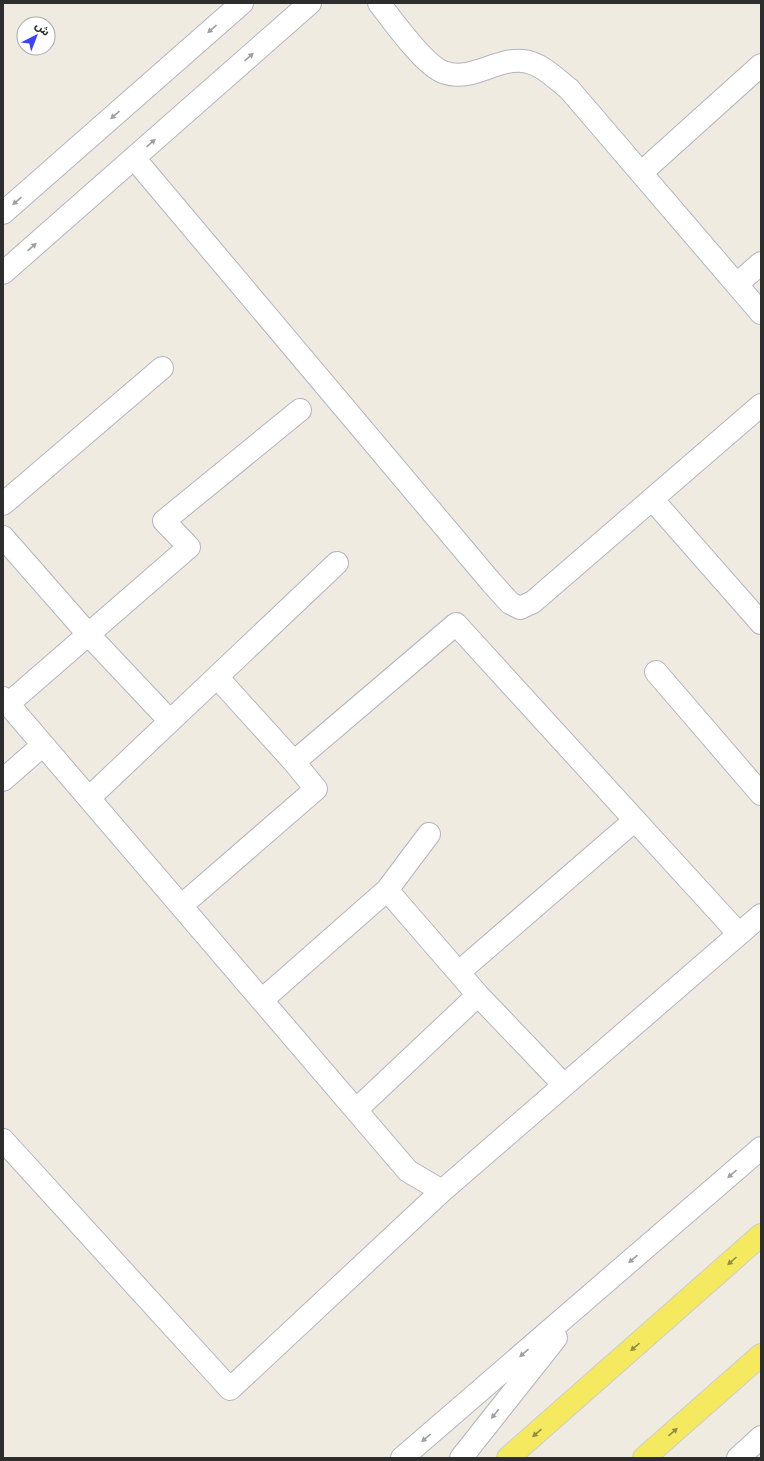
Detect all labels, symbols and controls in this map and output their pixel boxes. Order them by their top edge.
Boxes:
north arrow [16,16,56,56]
text: ش [32,19,52,40]
one-way arrow [207,24,218,33]
one-way arrow [243,53,254,62]
one-way arrow [110,110,120,119]
one-way arrow [146,138,156,148]
one-way arrow [12,196,23,205]
one-way arrow [27,243,38,252]
one-way arrow [726,1169,737,1178]
one-way arrow [628,1254,639,1263]
one-way arrow [727,1256,737,1265]
one-way arrow [630,1343,640,1352]
one-way arrow [519,1348,530,1357]
one-way arrow [491,1409,500,1420]
one-way arrow [532,1428,542,1437]
one-way arrow [668,1428,678,1437]
one-way arrow [421,1433,431,1442]

